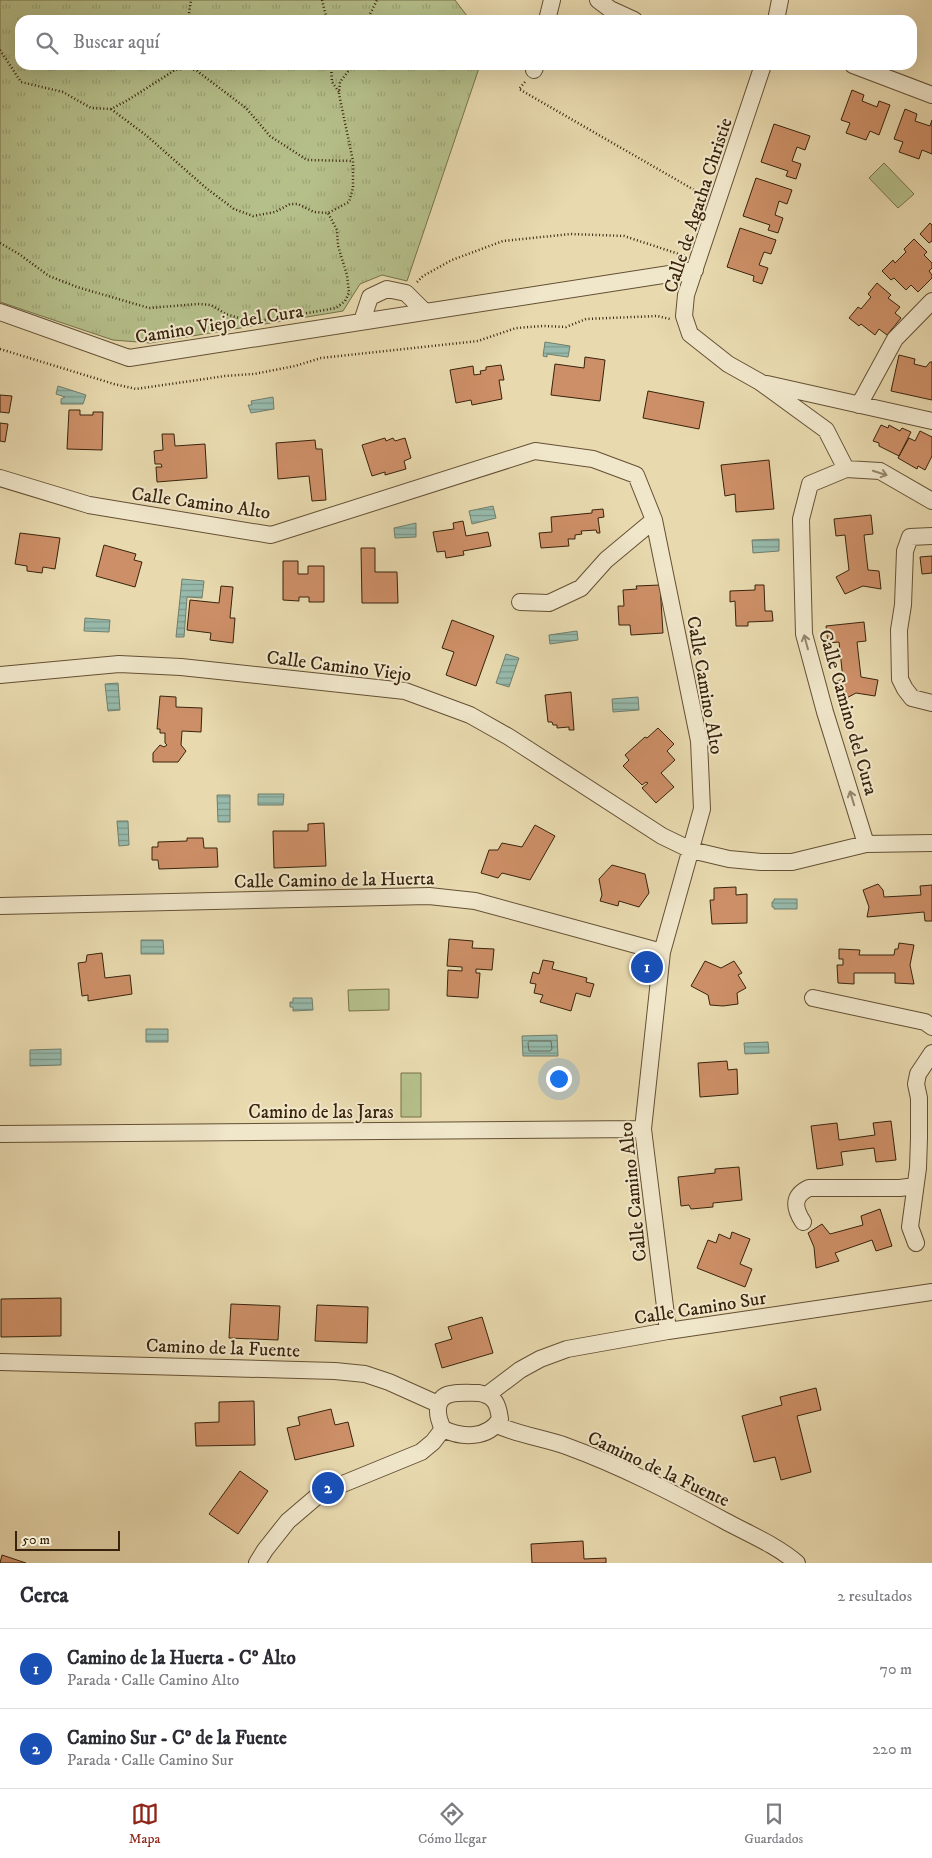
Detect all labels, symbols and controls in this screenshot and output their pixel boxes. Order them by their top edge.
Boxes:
search box [15,15,917,70]
icon: search [33,29,61,57]
text: Buscar aquí [73,31,159,54]
street label: Calle de Agatha Christie [659,115,738,296]
street label: Camino Viejo del Cura [134,300,305,349]
one-way arrow [872,469,888,479]
street label: Calle Camino Alto [130,482,272,525]
street label: Calle Camino Alto [681,614,728,756]
street label: Calle Camino del Cura [813,627,882,798]
one-way arrow [801,634,810,650]
street label: Calle Camino Viejo [265,646,412,687]
one-way arrow [846,790,856,806]
street label: Calle Camino de la Huerta [234,867,434,894]
pin: 1 [631,948,663,986]
your location [546,1066,572,1092]
street label: Camino de las Jaras [248,1101,394,1124]
street label: Calle Camino Alto [615,1121,652,1263]
street label: Calle Camino Sur [633,1287,768,1330]
street label: Camino de la Fuente [145,1334,301,1363]
street label: Camino de la Fuente [584,1426,733,1512]
pin: 2 [312,1469,344,1507]
scale bar [15,1528,120,1551]
text: 50 m [22,1531,50,1549]
text: Cerca [20,1583,68,1609]
text: 2 resultados [837,1586,912,1606]
text: Camino de la Huerta - Cº Alto [67,1647,296,1670]
text: 1 [33,1659,39,1679]
text: 70 m [880,1659,912,1679]
text: Parada · Calle Camino Alto [67,1670,239,1690]
text: Camino Sur - Cº de la Fuente [67,1727,287,1750]
text: 2 [32,1739,40,1759]
text: 220 m [872,1739,912,1759]
text: Parada · Calle Camino Sur [67,1750,234,1770]
tab: Mapa [129,1800,161,1848]
tab: Cómo llegar [418,1800,487,1848]
tab: Guardados [744,1800,803,1848]

